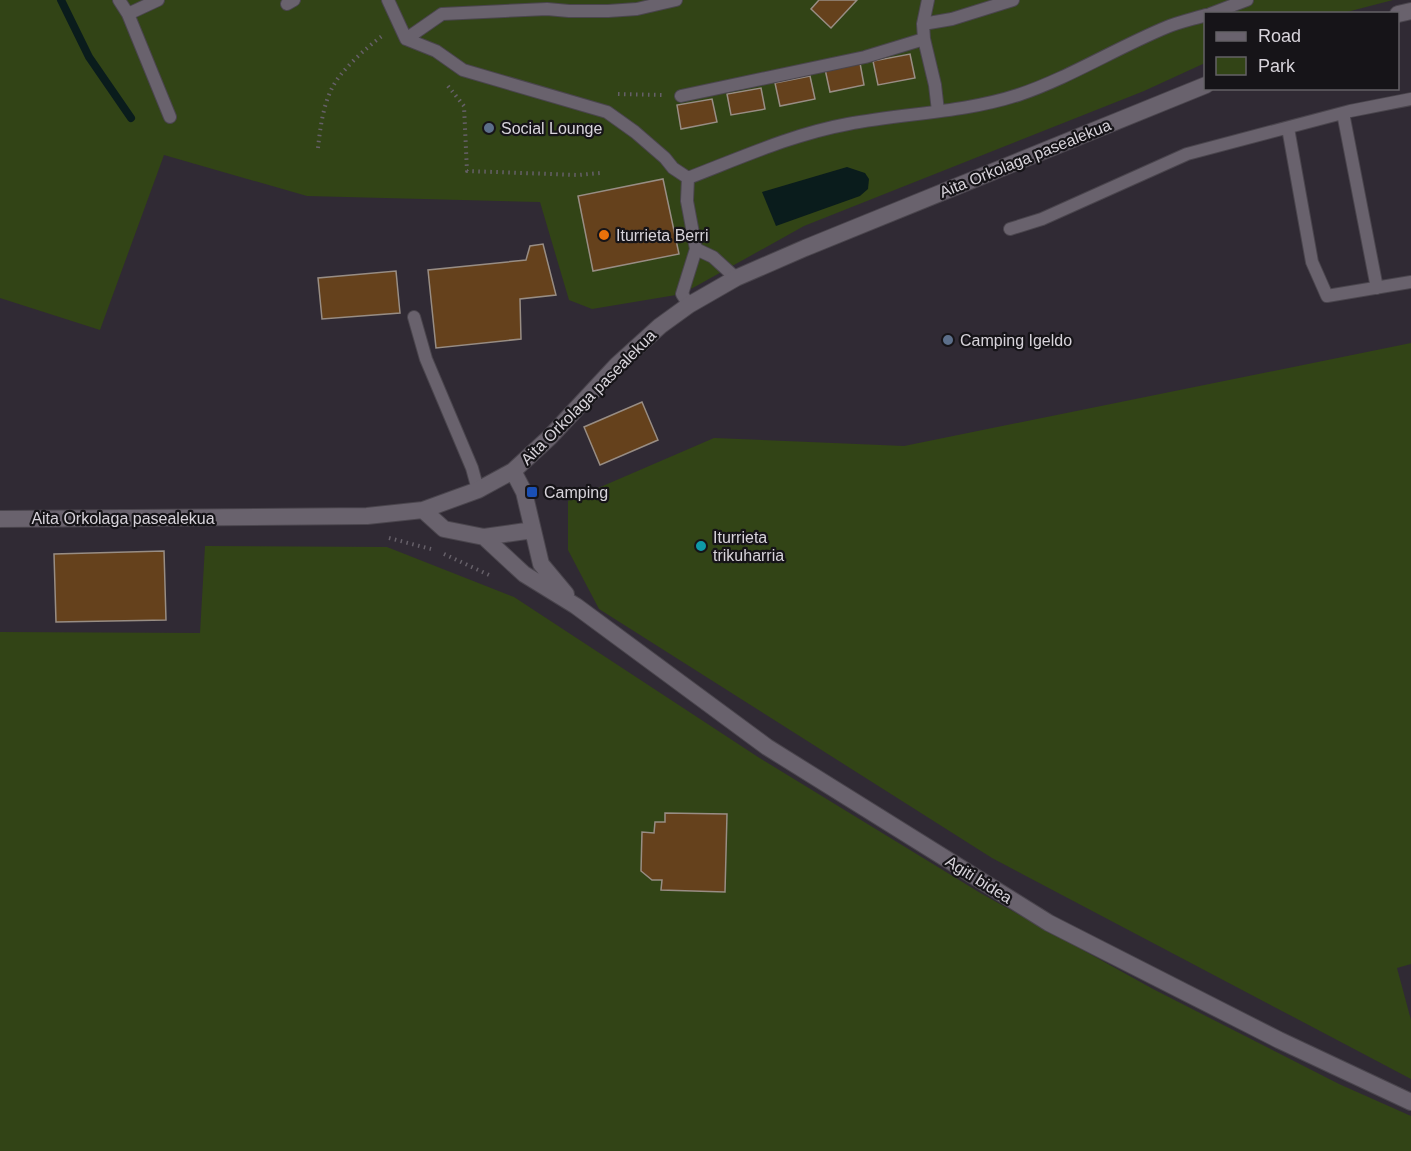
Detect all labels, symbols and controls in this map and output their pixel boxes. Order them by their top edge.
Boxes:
legend [1204,12,1399,90]
text: Road [1258,26,1301,46]
text: Park [1258,56,1296,76]
street label: Aita Orkolaga pasealekua [937,116,1113,201]
place label: Social Lounge [501,120,603,137]
marker: Social Lounge [482,121,496,135]
place label: Iturrieta Berri [616,227,708,244]
marker: Iturrieta Berri [597,228,611,242]
street label: Aita Orkolaga pasealekua [518,326,659,468]
place label: Camping Igeldo [960,332,1072,349]
marker: Camping Igeldo [941,333,955,347]
place label: Camping [544,484,608,501]
marker: Camping [525,485,539,499]
street label: Aita Orkolaga pasealekua [31,510,215,527]
place label: Iturrieta trikuharria [713,529,784,564]
marker: Iturrieta trikuharria [694,539,708,553]
street label: Agiti bidea [943,852,1015,906]

